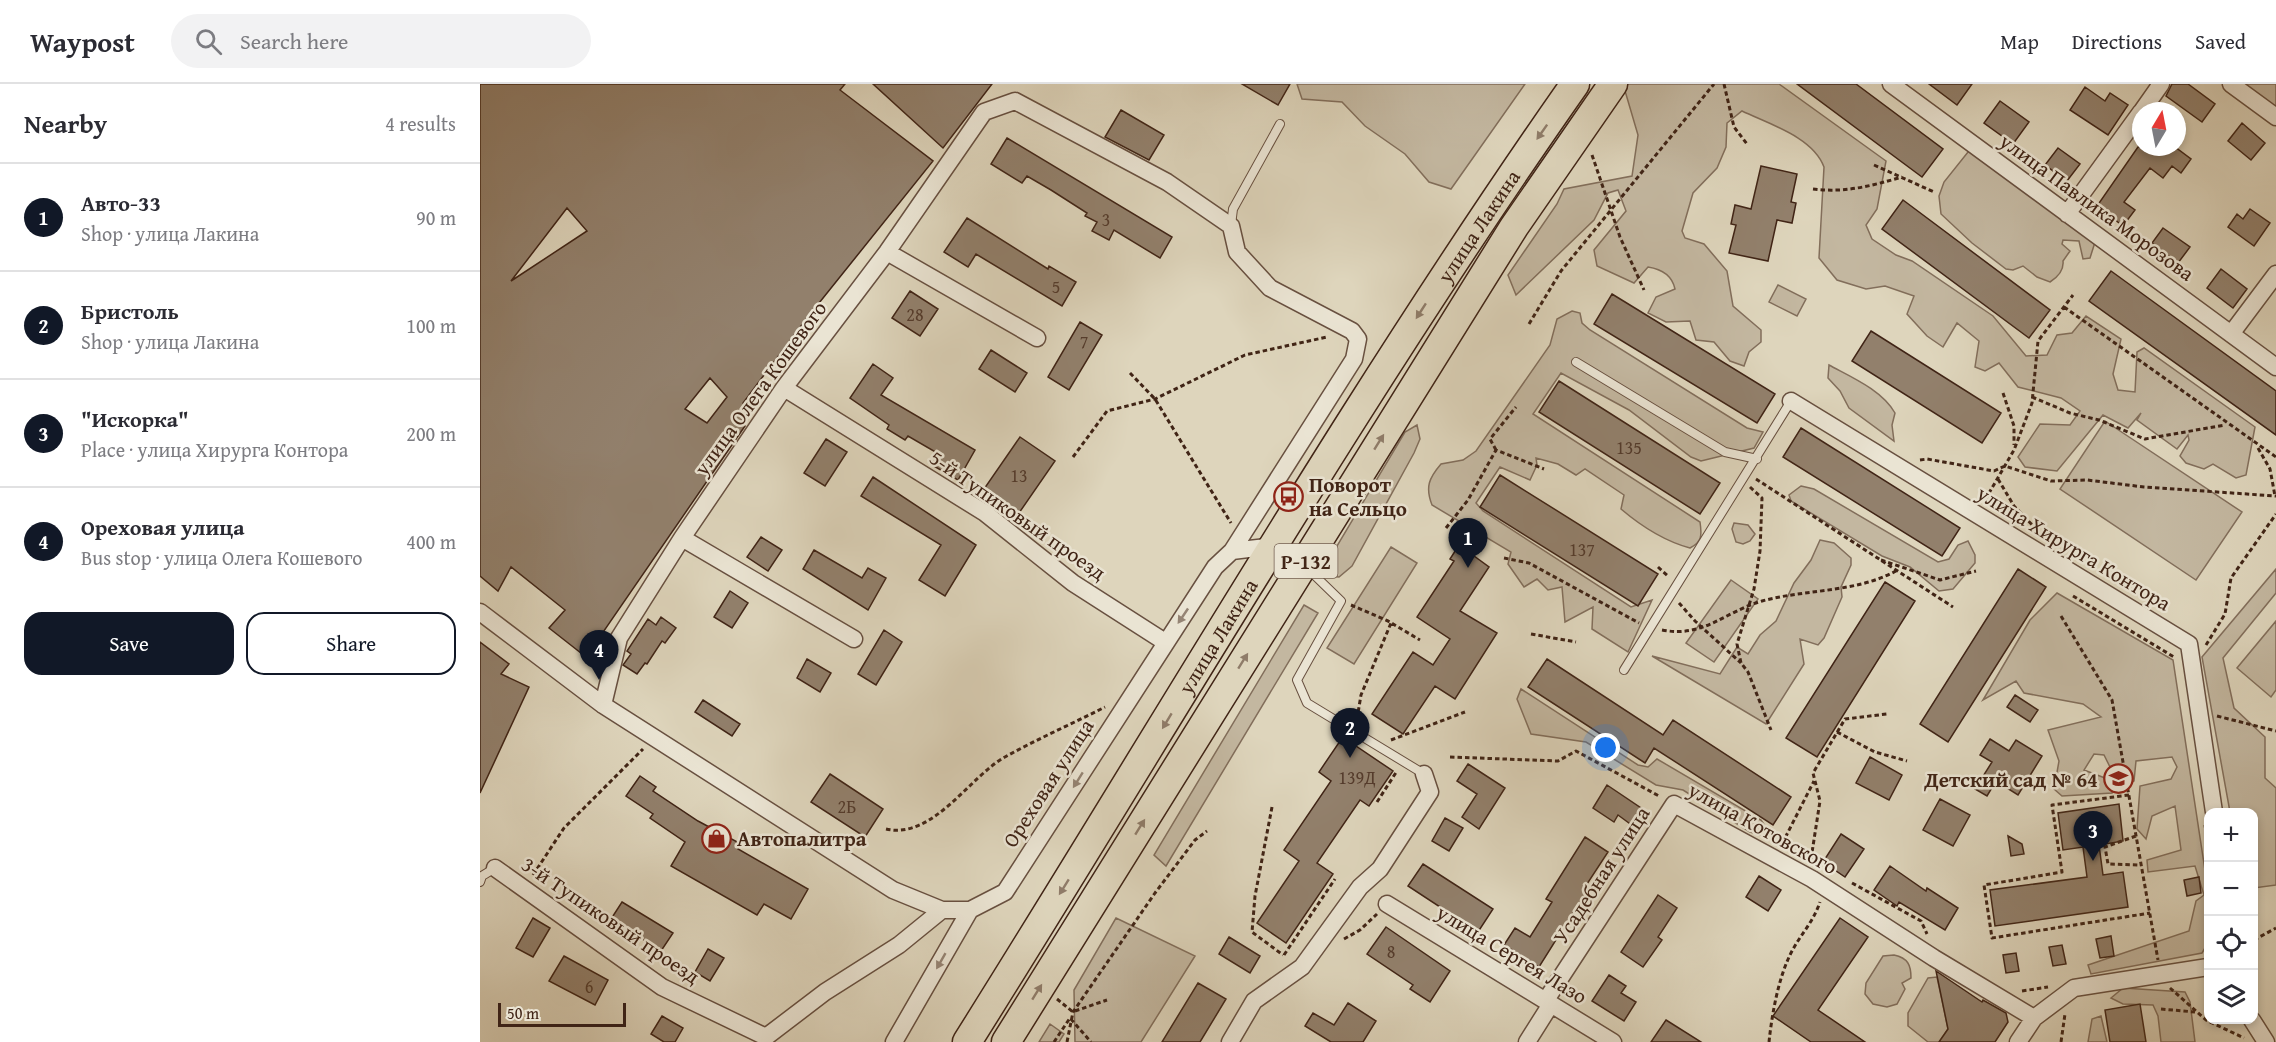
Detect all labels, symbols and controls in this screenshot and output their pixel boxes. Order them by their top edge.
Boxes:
search box [171,14,591,68]
text: Waypost [30,21,135,62]
icon: search [192,25,225,58]
text: Search here [240,25,348,57]
text: Map [2000,26,2039,57]
text: Directions [2072,26,2162,57]
text: Saved [2195,26,2246,57]
north arrow [2132,102,2186,156]
text: Nearby [24,104,107,143]
text: 4 results [385,109,456,138]
one-way arrow [1536,123,1548,139]
street label: улица Павлика Морозова [1992,125,2201,288]
street label: улица Лакина [1429,163,1527,290]
text: Авто-33 [81,187,161,219]
text: 1 [38,203,49,232]
text: 90 m [416,203,456,232]
house number: 3 [1102,206,1110,233]
text: Shop · улица Лакина [81,219,259,248]
house number: 5 [1052,273,1060,300]
street label: улица Олега Кошевого [685,294,834,482]
text: Бристоль [81,295,179,327]
house number: 28 [906,301,924,328]
one-way arrow [1416,303,1427,319]
text: 2 [38,311,49,340]
text: 100 m [406,311,456,340]
text: Shop · улица Лакина [81,327,259,356]
house number: 7 [1080,328,1088,355]
text: "Искорка" [81,403,189,435]
text: 3 [38,419,49,448]
text: 200 m [406,419,456,448]
one-way arrow [1374,434,1385,451]
house number: 135 [1616,434,1642,461]
text: Place · улица Хирурга Контора [81,435,348,464]
street label: 5-й Тупиковый проезд [923,442,1113,588]
house number: 13 [1010,462,1028,489]
place label: Поворот на Сельцо [1309,469,1407,524]
street label: улица Хирурга Контора [1970,477,2177,618]
bus stop icon: Поворот на Сельцо [1272,480,1304,512]
text: Ореховая улица [81,511,244,543]
pin: 1 [1448,518,1488,568]
text: 4 [38,527,49,556]
text: 400 m [406,527,456,556]
house number: 137 [1569,536,1595,563]
text: Bus stop · улица Олега Кошевого [81,543,363,572]
road number: Р-132 [1274,544,1338,578]
street label: улица Лакина [1170,572,1265,700]
one-way arrow [1178,608,1189,624]
button: Save [24,612,234,675]
button: Share [246,612,456,675]
pin: 4 [580,630,618,680]
one-way arrow [1237,654,1249,670]
pin: 2 [1330,708,1370,758]
street label: Ореховая улица [995,713,1101,853]
one-way arrow [1161,713,1172,729]
your location [1591,733,1620,762]
school or university icon: Детский сад № 64 [2103,763,2135,795]
house number: 139Д [1338,764,1376,791]
place label: Детский сад № 64 [1923,764,2098,795]
one-way arrow [1072,772,1083,788]
street label: улица Котовского [1682,774,1843,882]
house number: 2Б [838,793,856,820]
street label: Усадебная улица [1545,800,1657,950]
map controls [2204,808,2258,1024]
button: + [2204,808,2258,862]
pin: 3 [2074,812,2112,861]
one-way arrow [1134,819,1145,835]
shop icon: Автопалитра [700,822,732,854]
place label: Автопалитра [737,823,867,854]
street label: 3-й Тупиковый проезд [516,849,707,992]
button: − [2204,862,2258,916]
one-way arrow [1059,879,1070,895]
street label: улица Сергея Лазо [1430,896,1593,1011]
button: locate [2204,916,2258,970]
house number: 8 [1387,938,1395,965]
one-way arrow [936,953,946,970]
button: layers [2204,970,2258,1024]
house number: 6 [585,973,593,1000]
one-way arrow [1031,984,1042,1000]
scale bar [498,1000,626,1028]
text: 50 m [507,1001,539,1025]

